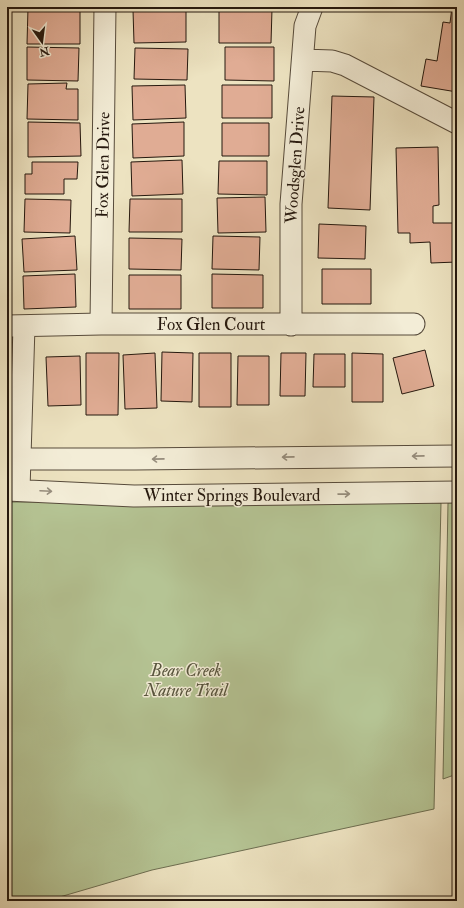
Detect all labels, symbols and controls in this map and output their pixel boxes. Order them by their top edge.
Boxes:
north arrow [22,22,62,62]
text: N [37,43,52,59]
street label: Woodsglen Drive [280,106,310,225]
street label: Fox Glen Drive [92,112,114,218]
street label: Fox Glen Court [157,314,266,335]
one-way arrow [412,452,425,460]
one-way arrow [282,453,295,461]
one-way arrow [152,455,165,463]
street label: Winter Springs Boulevard [143,485,321,507]
one-way arrow [39,488,52,495]
one-way arrow [337,490,350,498]
park label: Bear Creek Nature Trail [143,660,230,701]

